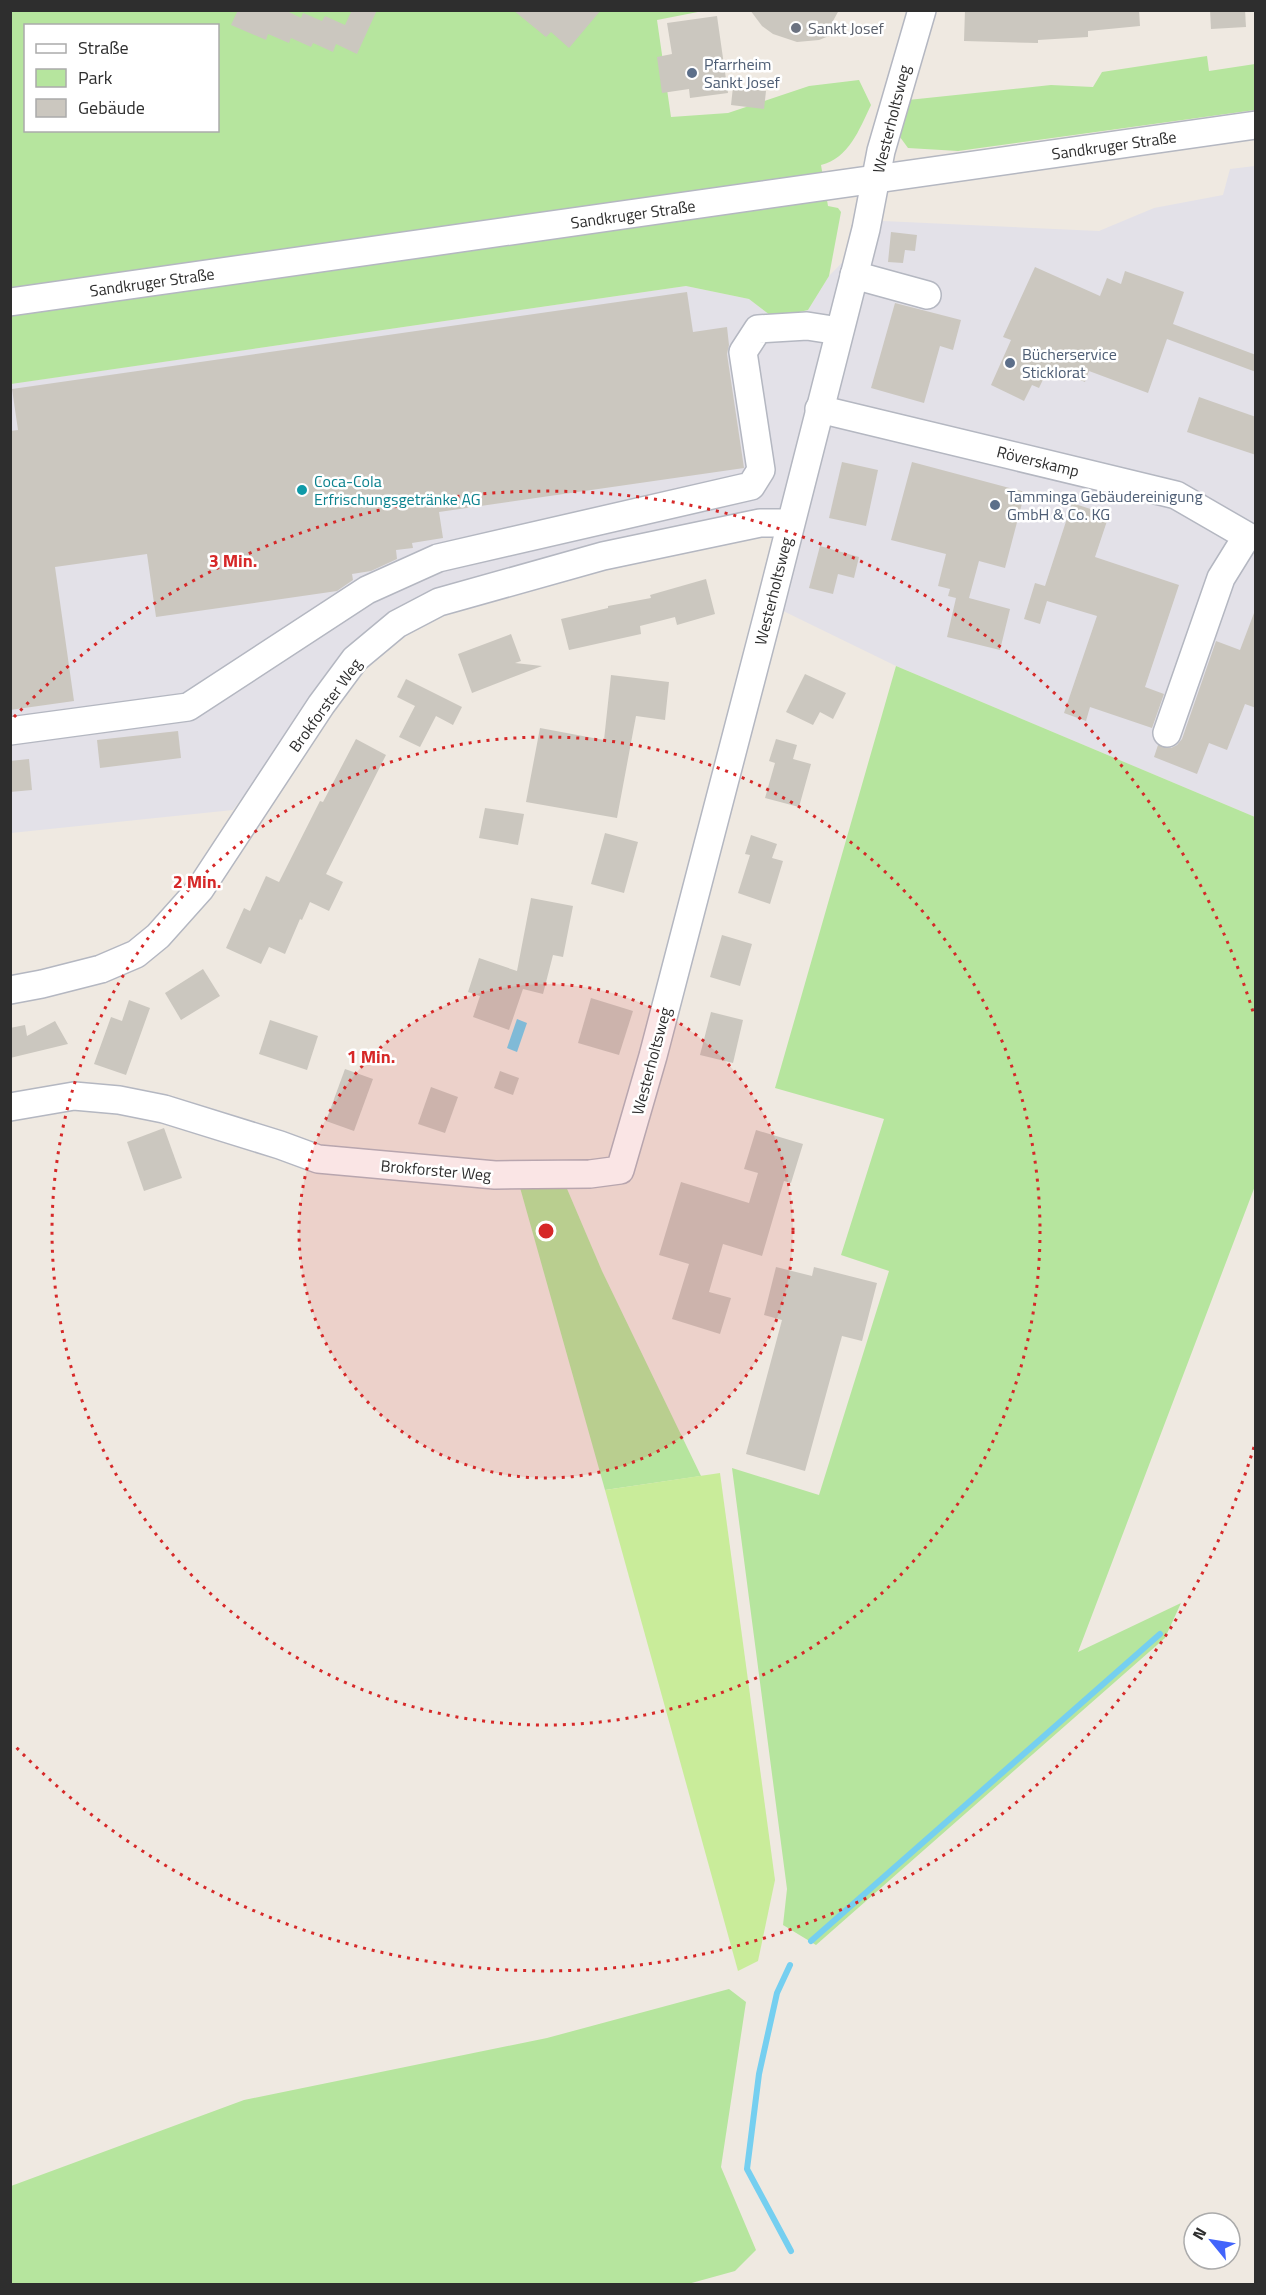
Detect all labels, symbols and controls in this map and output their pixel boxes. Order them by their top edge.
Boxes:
place label: Sankt Josef [808,16,885,40]
marker: Sankt Josef [789,21,803,35]
legend [24,24,219,132]
text: Straße [78,34,129,61]
place label: Pfarrheim Sankt Josef [704,52,781,94]
street label: Westerholtsweg [866,62,916,176]
text: Park [78,64,113,91]
marker: Pfarrheim Sankt Josef [685,66,699,80]
text: Gebäude [78,94,145,121]
street label: Sandkruger Straße [1050,124,1178,166]
street label: Sandkruger Straße [569,193,697,235]
street label: Sandkruger Straße [88,261,216,303]
place label: Bücherservice Sticklorat [1022,342,1117,384]
marker: Bücherservice Sticklorat [1003,356,1017,370]
street label: Röverskamp [994,439,1082,483]
place label: Coca-Cola Erfrischungsgetränke AG [314,469,481,511]
marker: Coca-Cola Erfrischungsgetränke AG [295,483,309,497]
place label: Tamminga Gebäudereinigung GmbH & Co. KG [1007,484,1203,526]
marker: Tamminga Gebäudereinigung GmbH & Co. KG [988,498,1002,512]
street label: Westerholtsweg [748,534,798,648]
text: 3 Min. [209,547,257,574]
street label: Brokforster Weg [283,653,367,757]
text: 2 Min. [173,868,221,895]
street label: Westerholtsweg [625,1004,677,1118]
text: 1 Min. [347,1043,395,1070]
street label: Brokforster Weg [380,1153,492,1187]
centre of rings [536,1221,556,1241]
north arrow [1182,2211,1242,2271]
text: N [1186,2223,1212,2244]

